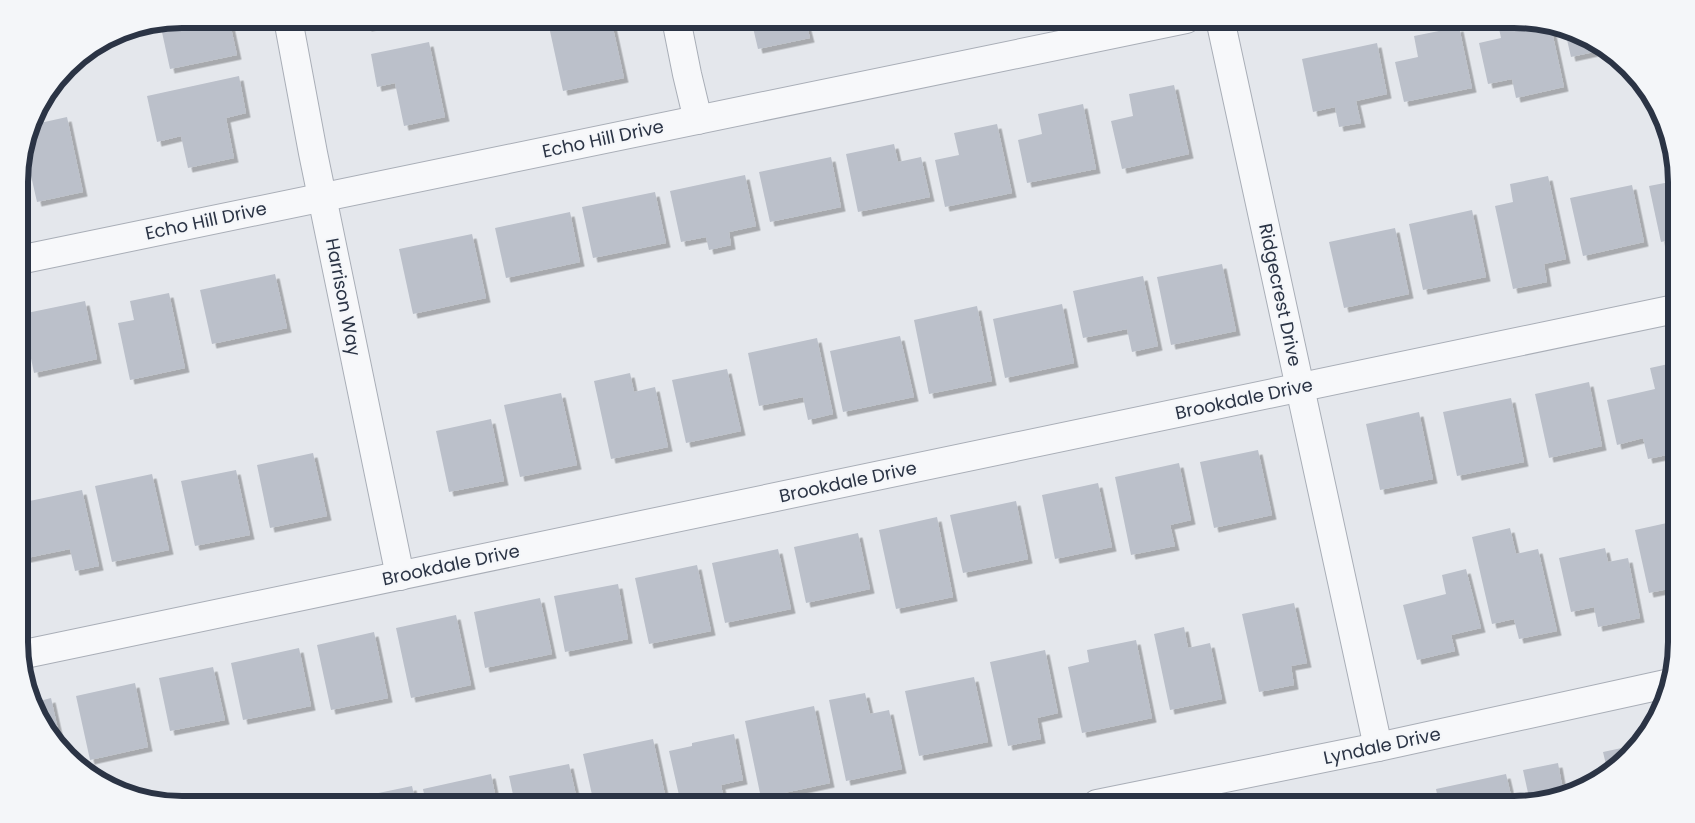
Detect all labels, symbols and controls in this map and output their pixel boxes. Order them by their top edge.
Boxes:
street label: Echo Hill Drive [540,113,666,164]
street label: Echo Hill Drive [143,195,269,246]
street label: Ridgecrest Drive [1253,221,1308,369]
street label: Harrison Way [320,236,367,358]
street label: Brookdale Drive [1173,372,1315,425]
street label: Brookdale Drive [777,455,919,508]
street label: Brookdale Drive [380,538,522,591]
street label: Lyndale Drive [1321,721,1443,770]

